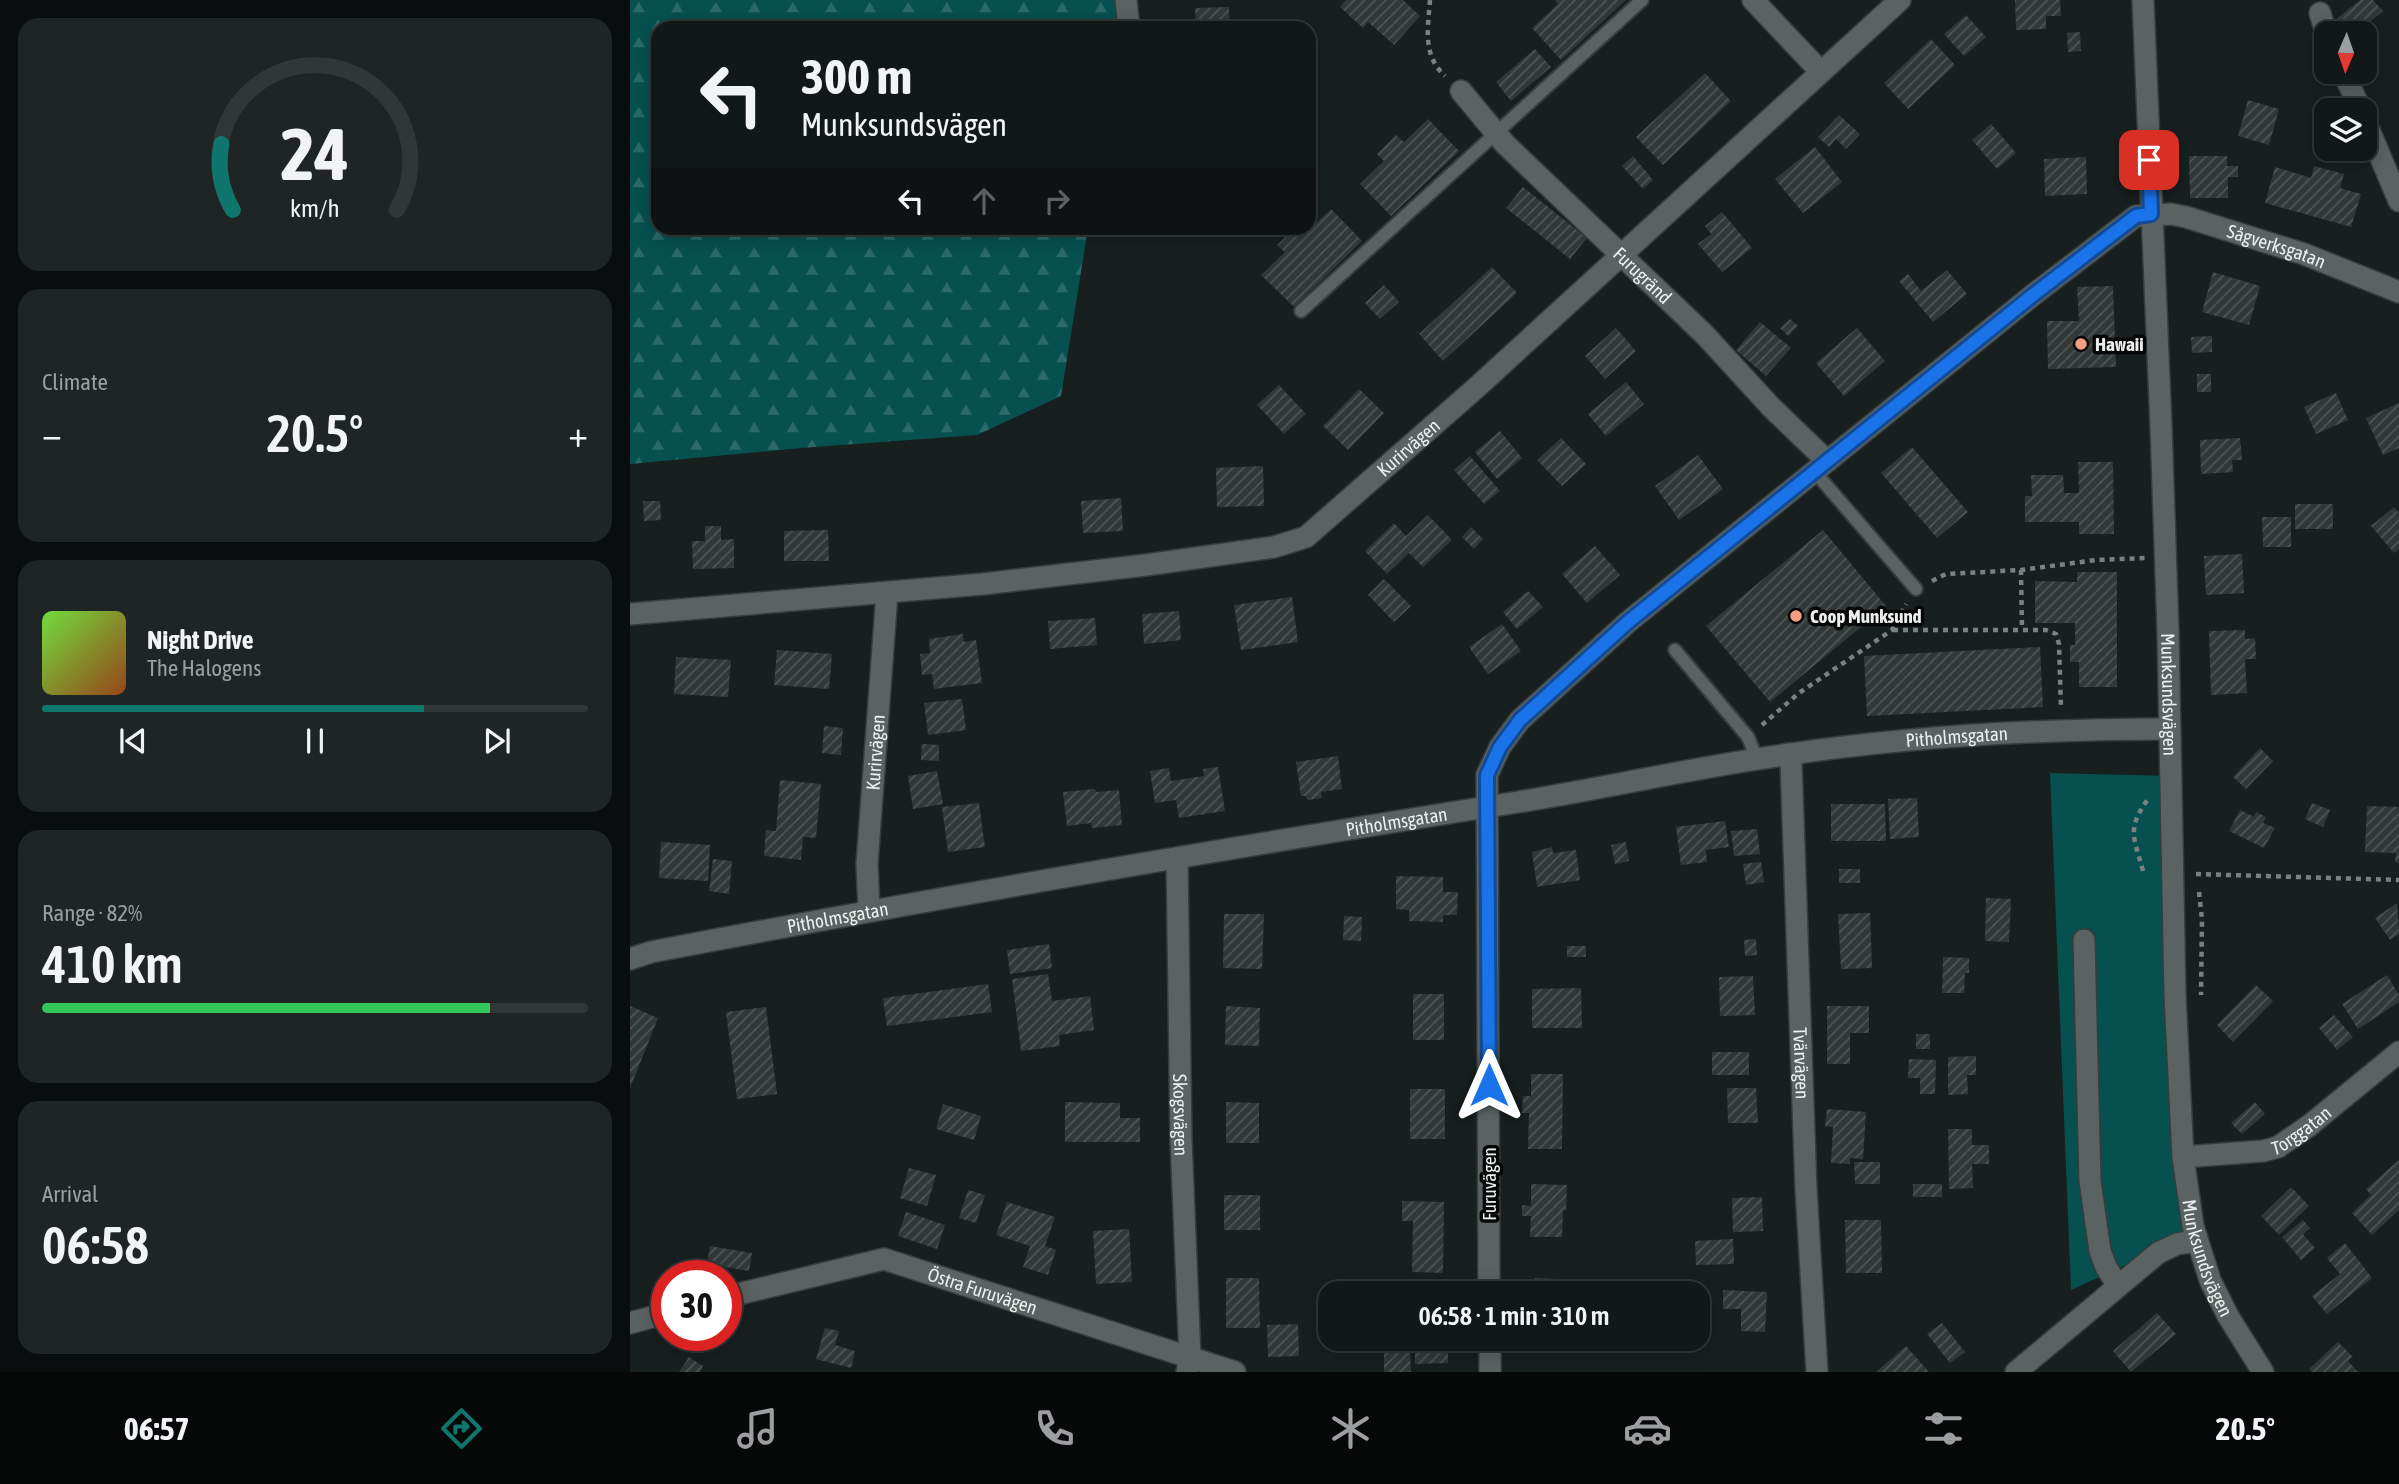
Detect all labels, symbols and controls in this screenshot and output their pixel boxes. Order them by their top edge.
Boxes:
north arrow [2314,21,2376,84]
map controls [2314,21,2377,161]
text: 300 m [801,48,912,104]
icon: left [686,49,777,140]
button: layers [2314,98,2377,161]
text: Munksundsvägen [801,106,1007,143]
text: 24 [281,113,349,196]
pin [2119,130,2179,190]
icon: arrive [2130,141,2168,179]
icon: left [892,182,930,220]
icon: ahead [965,182,1003,220]
icon: right [1038,182,1076,220]
text: km/h [290,194,340,222]
street label: Sågverksgatan [2225,220,2329,273]
street label: Furugränd [1609,243,1676,308]
place label: Hawaii [2095,333,2144,355]
marker: Hawaii [2073,336,2089,352]
text: Climate [42,369,108,395]
text: 20.5° [267,403,363,463]
text: − [42,412,62,455]
text: + [568,412,588,455]
street label: Kurirvägen [1372,414,1444,481]
place label: Coop Munksund [1810,605,1922,627]
marker: Coop Munksund [1788,608,1804,624]
text: Night Drive [147,625,254,655]
street label: Munksundsvägen [2157,633,2181,756]
text: The Halogens [147,655,261,681]
street label: Kurirvägen [861,714,889,791]
icon: previous [114,722,152,760]
icon: pause [296,722,334,760]
icon: next [478,722,516,760]
street label: Pitholmsgatan [1905,722,2009,751]
street label: Pitholmsgatan [1344,802,1449,841]
street label: Pitholmsgatan [785,897,890,937]
text: Range · 82% [42,900,142,926]
text: 410 km [42,934,183,994]
street label: Tvärvägen [1789,1027,1814,1100]
position arrow [1452,1048,1526,1122]
street label: Skogsvägen [1169,1074,1193,1156]
street label: Torggatan [2269,1101,2336,1159]
street label: Furuvägen [1478,1147,1500,1221]
text: Arrival [42,1181,98,1207]
street label: Munksundsvägen [2178,1198,2237,1320]
text: 06:58 [42,1215,149,1275]
speed limit sign: 30 [651,1260,742,1351]
street label: Östra Furuvägen [925,1263,1040,1319]
text: 06:58 · 1 min · 310 m [1419,1301,1609,1331]
icon: directions [437,1404,486,1453]
icon: music [733,1404,782,1453]
icon: phone [1030,1404,1079,1453]
icon: climate [1326,1404,1375,1453]
icon: car [1623,1404,1672,1453]
icon: filters [1919,1404,1968,1453]
text: 06:57 [124,1410,190,1447]
text: 20.5° [2216,1410,2275,1447]

